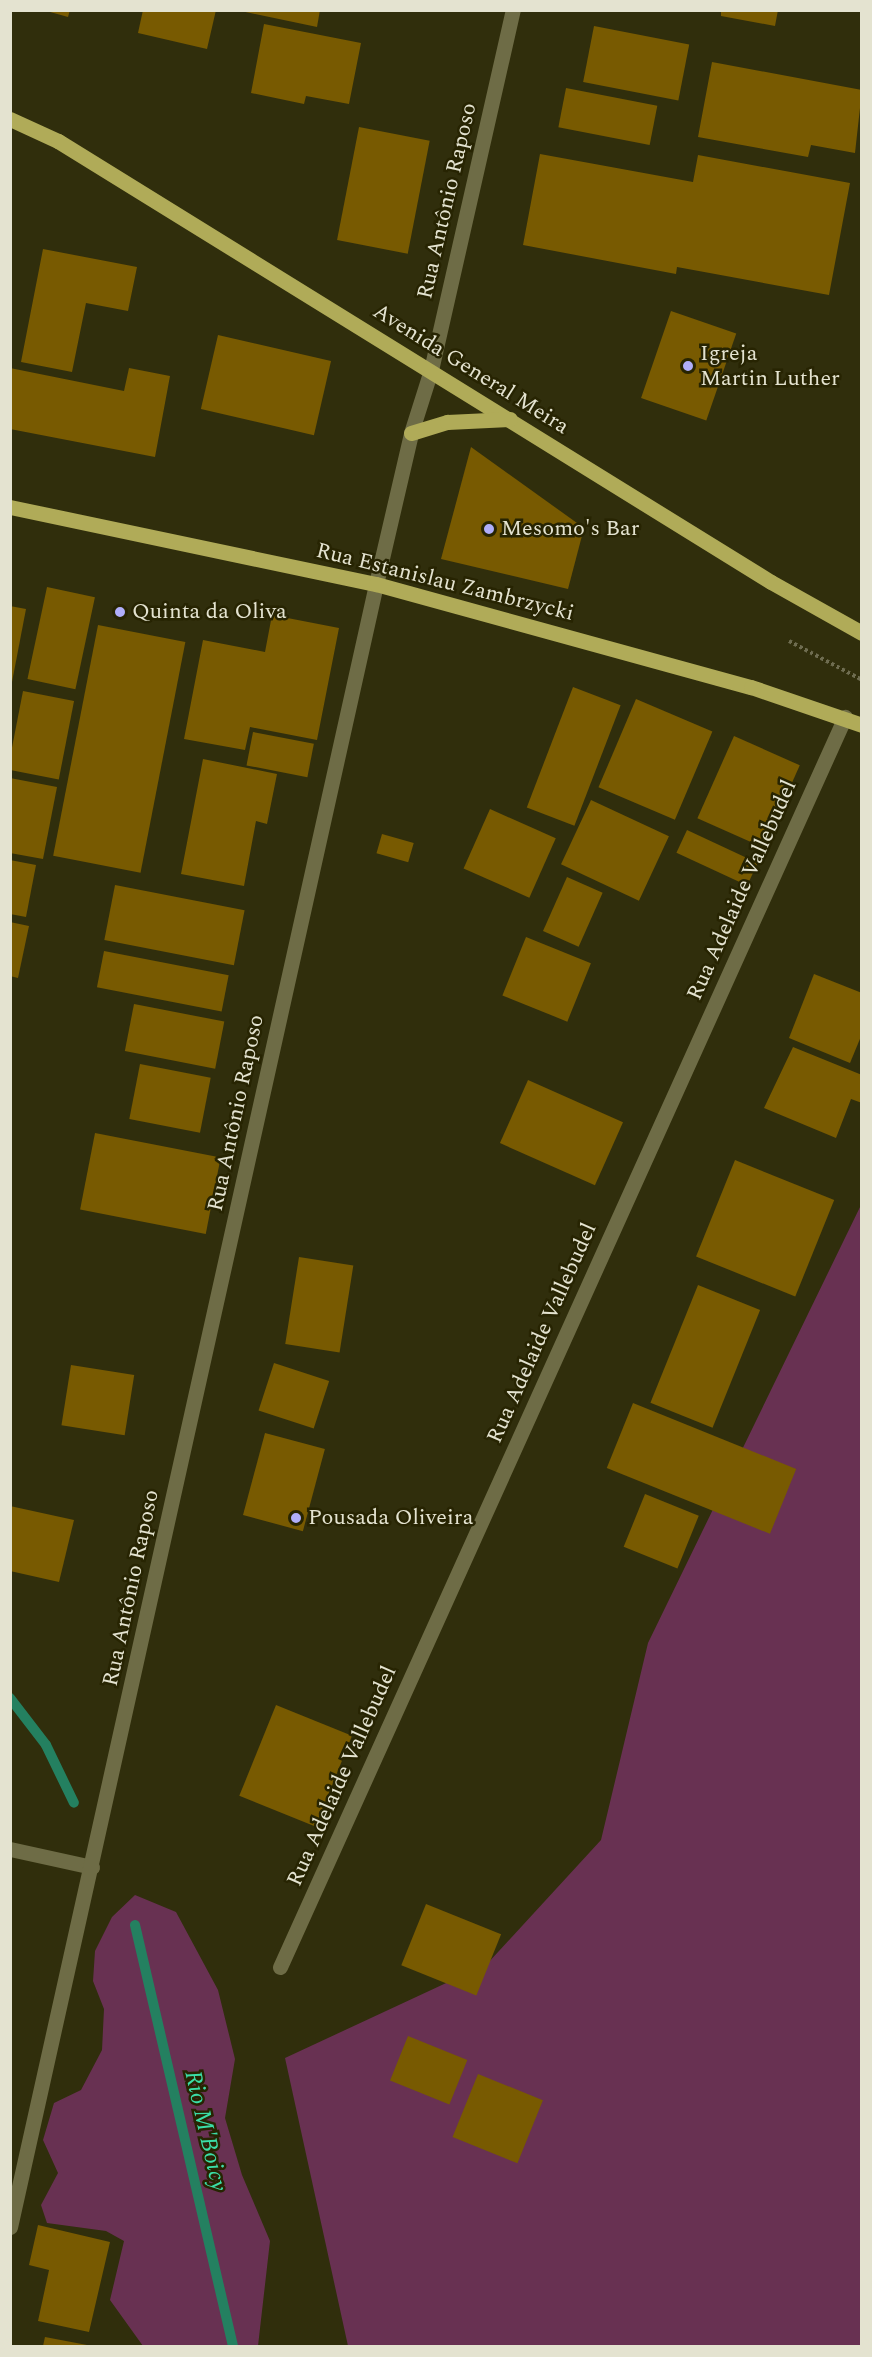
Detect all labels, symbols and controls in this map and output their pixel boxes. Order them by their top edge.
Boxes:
street label: Rua Antônio Raposo [412,100,482,302]
street label: Avenida General Meira [368,298,574,440]
place label: Igreja Martin Luther [700,340,840,392]
marker: Igreja Martin Luther [681,359,695,373]
place label: Mesomo's Bar [501,516,639,542]
marker: Mesomo's Bar [482,522,496,536]
street label: Rua Estanislau Zambrzycki [313,537,577,627]
place label: Quinta da Oliva [132,599,287,625]
marker: Quinta da Oliva [113,605,127,619]
street label: Rua Adelaide Vallebudel [682,776,802,1004]
street label: Rua Antônio Raposo [202,1012,270,1214]
street label: Rua Adelaide Vallebudel [482,1219,602,1447]
street label: Rua Antônio Raposo [97,1487,165,1689]
place label: Pousada Oliveira [308,1505,474,1531]
marker: Pousada Oliveira [289,1511,303,1525]
street label: Rua Adelaide Vallebudel [282,1662,402,1890]
water label: Rio M'Boicy [177,2068,233,2194]

